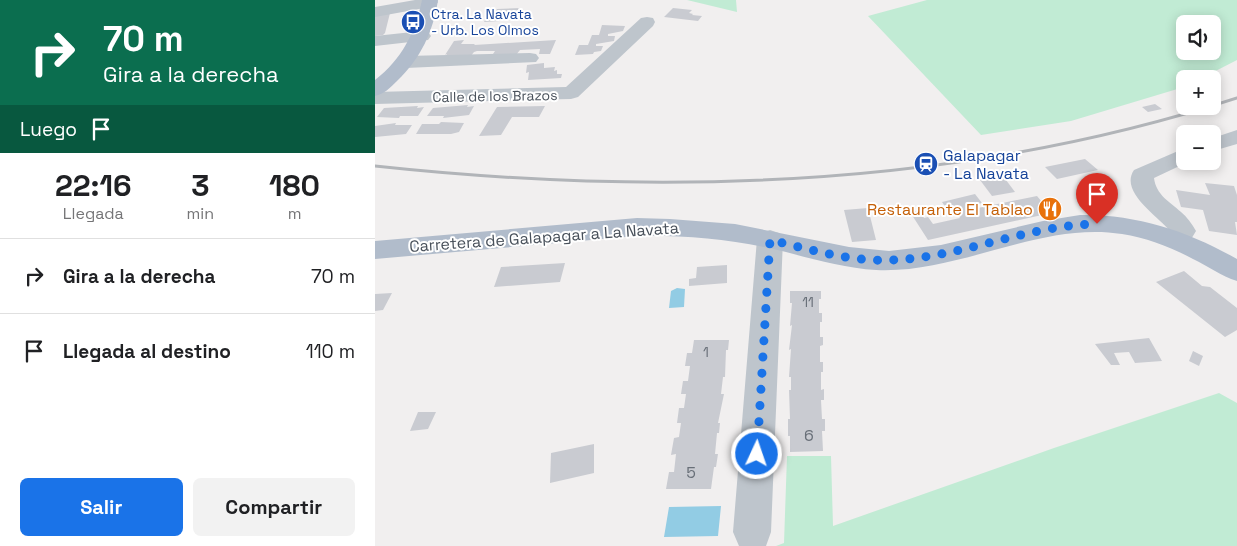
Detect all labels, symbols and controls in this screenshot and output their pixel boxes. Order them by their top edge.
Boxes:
place label: Ctra. La Navata - Urb. Los Olmos [431,5,539,39]
bus stop icon: Ctra. La Navata - Urb. Los Olmos [400,9,426,35]
map controls [1176,15,1221,170]
button: sound [1176,15,1221,60]
text: 70 m [103,17,184,61]
icon: right [20,20,85,85]
text: Gira a la derecha [103,60,279,88]
button: + [1176,70,1221,115]
street label: Calle de los Brazos [432,86,558,106]
icon: arrive [87,115,115,143]
text: Luego [20,117,77,142]
button: − [1176,125,1221,170]
place label: Galapagar - La Navata [943,145,1029,184]
station icon: Galapagar - La Navata [913,151,939,177]
text: 22:16 [55,166,132,205]
text: 3 [191,166,209,205]
text: 180 [269,166,320,205]
pin [1076,173,1118,224]
icon: arrive [1083,180,1111,208]
restaurant icon: Restaurante El Tablao [1037,196,1063,222]
place label: Restaurante El Tablao [867,199,1033,220]
text: Llegada [63,203,124,224]
text: min [187,203,214,224]
text: m [288,203,301,224]
street label: Carretera de Galapagar a La Navata [409,217,679,257]
icon: right [20,262,48,290]
text: Gira a la derecha [63,264,215,289]
text: 70 m [311,264,355,289]
house number: 11 [802,293,814,311]
icon: arrive [20,337,48,365]
text: Llegada al destino [63,339,231,364]
text: 110 m [306,339,355,364]
house number: 1 [703,343,709,361]
house number: 6 [804,425,814,446]
position arrow [730,427,782,479]
house number: 5 [686,462,696,483]
button: Salir [20,478,183,536]
button: Compartir [193,478,355,536]

